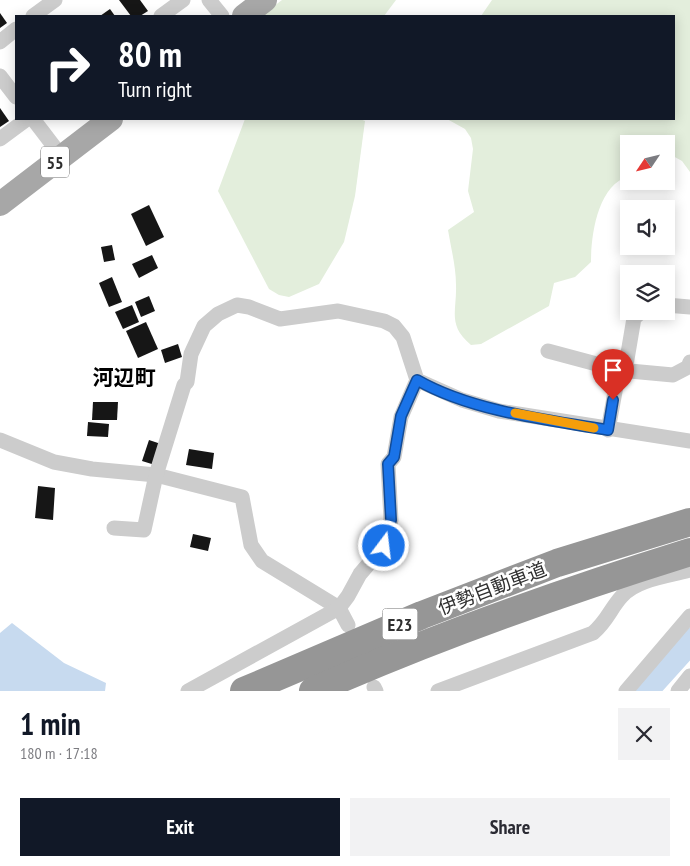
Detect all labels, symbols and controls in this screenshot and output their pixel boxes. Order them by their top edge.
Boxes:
text: 80 m [118,31,182,77]
icon: right [35,35,100,100]
text: Turn right [118,75,192,103]
north arrow [620,135,675,190]
map controls [620,135,675,320]
road number: 55 [41,146,69,178]
button: sound [620,200,675,255]
button: layers [620,265,675,320]
pin [592,349,634,400]
icon: arrive [599,356,627,384]
district label: 河辺町 [93,364,156,391]
position arrow [357,519,409,571]
street label: 伊勢自動車道 [434,556,550,620]
road number: E23 [382,608,418,640]
text: 1 min [20,704,81,743]
button: close [618,708,670,760]
text: 180 m · 17:18 [20,743,98,763]
button: Exit [20,798,340,856]
button: Share [350,798,670,856]

